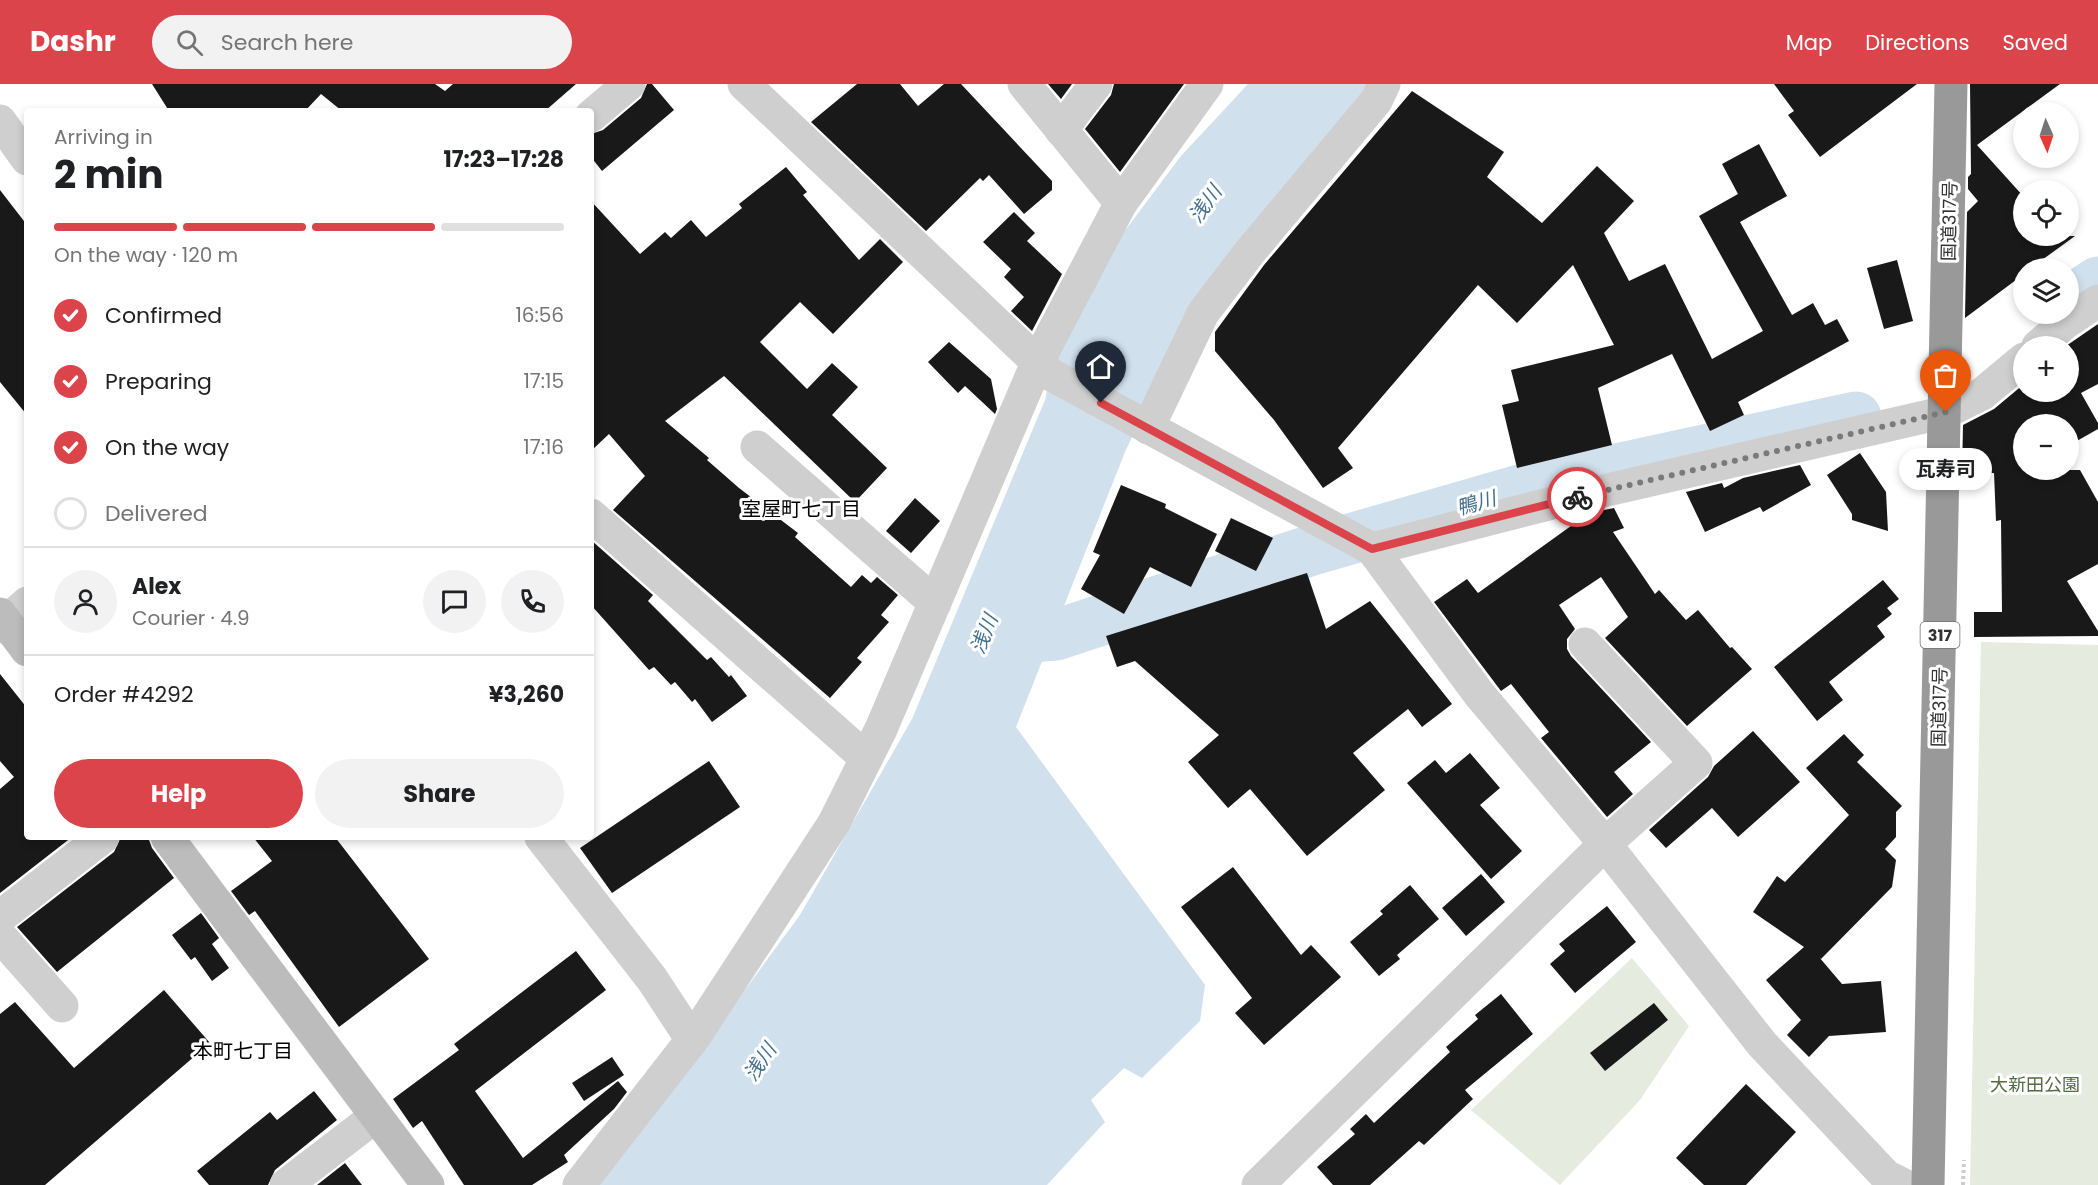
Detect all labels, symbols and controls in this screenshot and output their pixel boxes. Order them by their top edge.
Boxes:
search box [152,15,572,69]
text: Dashr [30,22,116,61]
icon: search [173,26,206,59]
text: Search here [221,27,353,58]
text: Map [1786,28,1832,57]
text: Directions [1865,28,1969,57]
text: Saved [2002,28,2068,57]
north arrow [2013,102,2079,168]
map controls [2013,102,2079,480]
text: Arriving in [54,123,153,151]
text: 17:23–17:28 [443,144,564,175]
text: 2 min [54,147,164,202]
water label: 浅川 [1182,178,1229,228]
button: locate [2013,180,2079,246]
street label: 国道317号 [1936,181,1962,261]
text: On the way · 120 m [54,241,238,269]
button: layers [2013,258,2079,324]
icon: check [54,299,87,332]
text: Confirmed [105,300,222,331]
text: 16:56 [515,301,564,329]
button: + [2013,336,2079,402]
pin [1075,341,1126,403]
icon: home [1084,350,1117,383]
pin [1920,350,1971,412]
icon: bag [1929,359,1962,392]
icon: check [54,365,87,398]
text: Preparing [105,366,212,397]
text: 17:15 [523,367,564,395]
button: − [2013,414,2079,480]
icon: check [54,431,87,464]
text: On the way [105,432,229,463]
text: 17:16 [523,433,564,461]
callout: 瓦寿司 [1900,448,1992,490]
text: 瓦寿司 [1916,455,1976,483]
courier [1547,467,1607,527]
icon: bike [1561,481,1594,514]
water label: 鴨川 [1453,483,1501,522]
district label: 室屋町七丁目 [741,495,861,523]
text: Delivered [105,498,208,529]
button: person [54,570,117,633]
button: chat [423,570,486,633]
button: phone [501,570,564,633]
text: Alex [132,571,181,602]
text: Courier · 4.9 [132,604,250,632]
water label: 浅川 [964,608,1005,658]
road number: 317 [1920,622,1960,648]
street label: 国道317号 [1926,667,1952,747]
text: Order #4292 [54,679,194,710]
text: ¥3,260 [489,679,564,710]
button: Help [54,759,303,828]
button: Share [315,759,564,828]
water label: 浅川 [737,1036,784,1086]
district label: 本町七丁目 [193,1037,293,1065]
park label: 大新田公園 [1990,1072,2080,1097]

